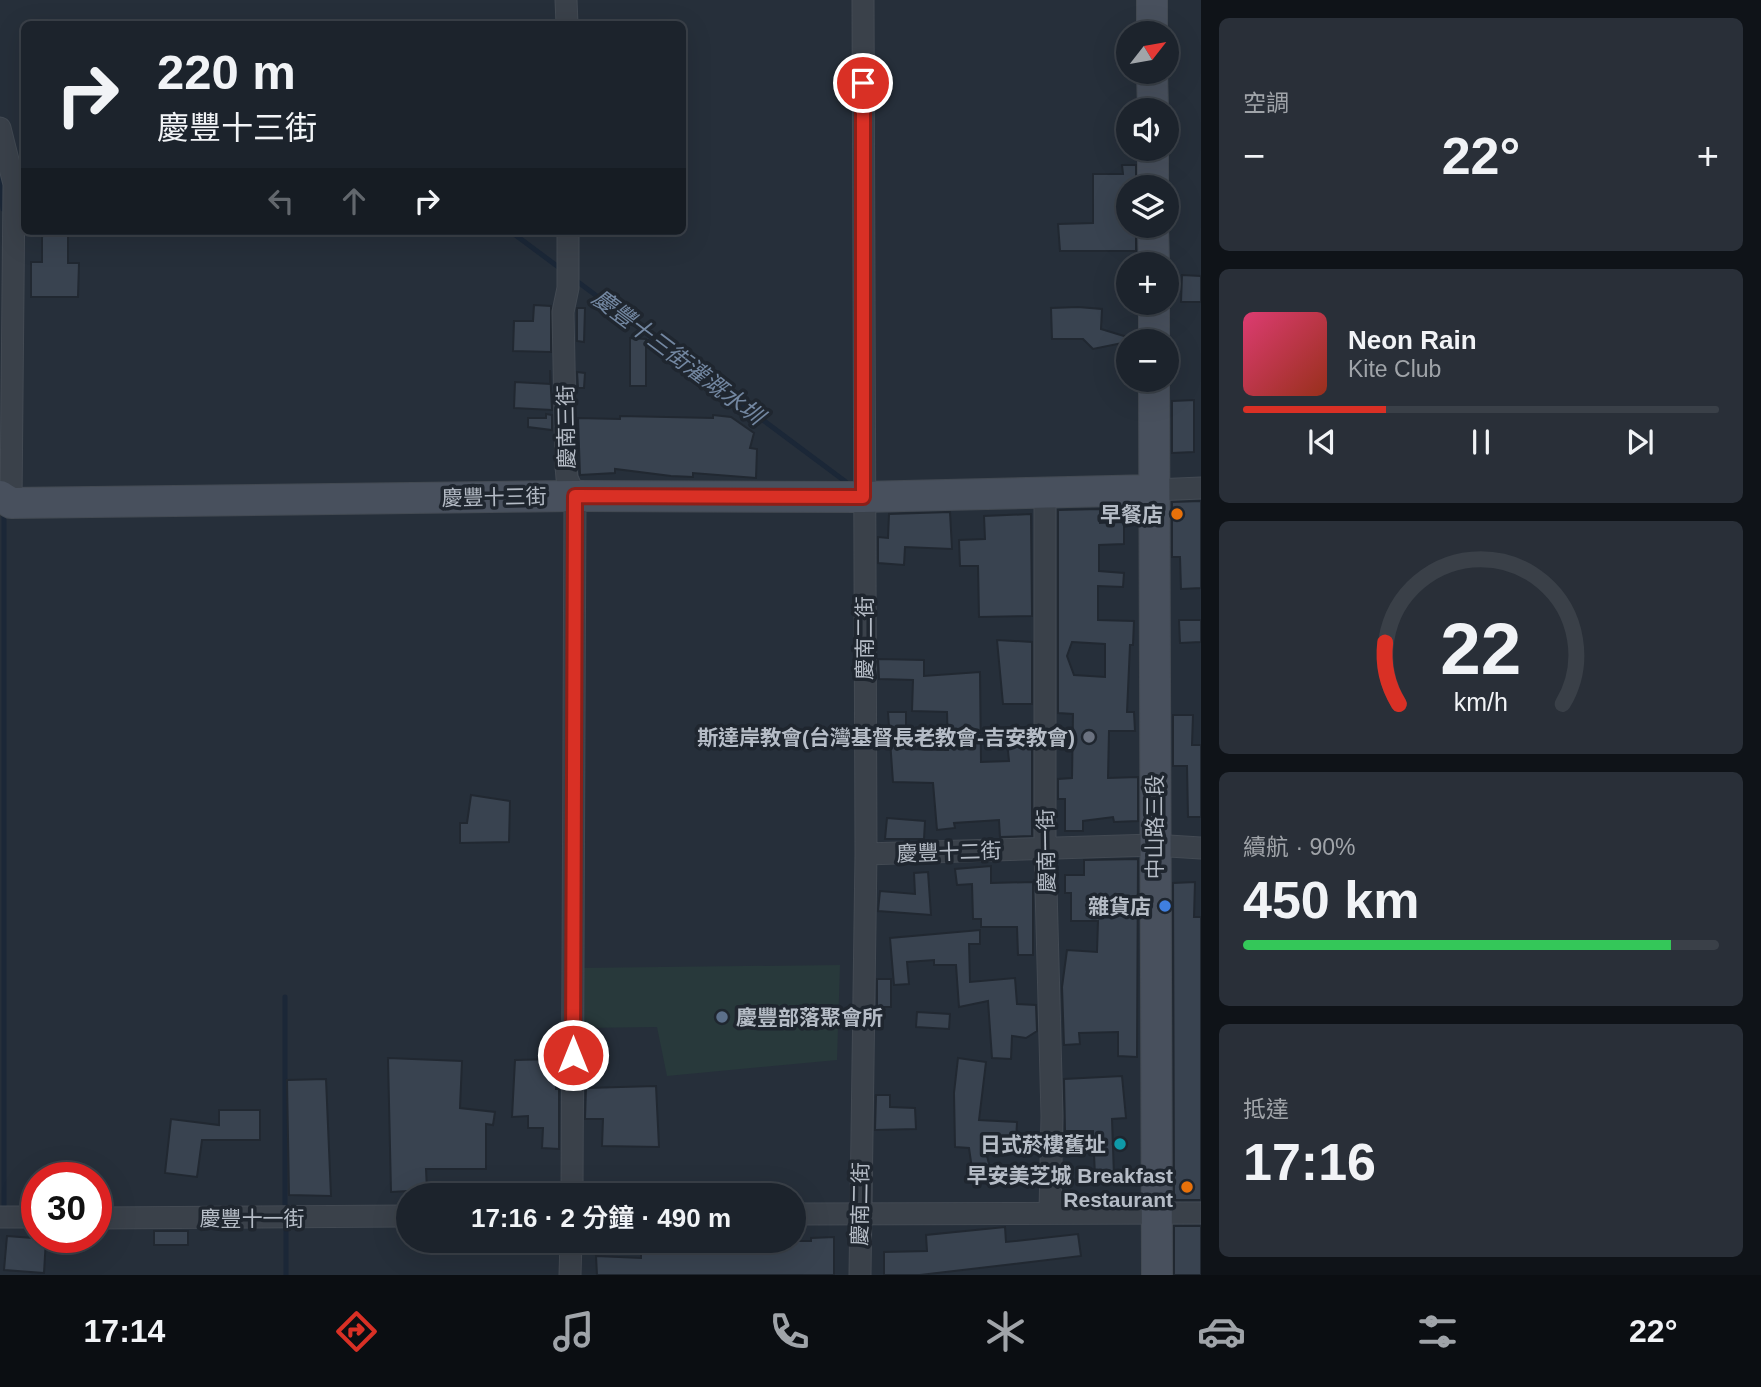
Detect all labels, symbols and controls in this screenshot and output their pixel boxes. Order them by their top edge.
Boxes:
north arrow [1116,21,1180,84]
map controls [1116,21,1179,392]
text: 220 m [157,45,296,99]
icon: right [42,49,133,140]
pin [833,53,893,113]
icon: arrive [844,64,882,102]
text: 空調 [1243,90,1289,116]
button: sound [1116,98,1179,161]
text: 慶豐十三街 [157,110,317,146]
text: 22° [1442,127,1520,185]
text: − [1243,135,1265,177]
text: + [1697,135,1719,177]
button: layers [1116,175,1179,238]
icon: left [262,182,300,220]
icon: ahead [335,182,373,220]
icon: right [408,182,446,220]
button: + [1116,252,1179,315]
water label: 慶豐十三街灌溉水圳 [588,284,771,431]
text: Neon Rain [1348,325,1477,355]
button: − [1116,329,1179,392]
text: Kite Club [1348,356,1441,382]
street label: 慶南三街 [554,385,578,469]
icon: previous [1303,423,1341,461]
icon: pause [1462,423,1500,461]
icon: next [1621,423,1659,461]
street label: 慶豐十三街 [441,485,547,509]
place label: 早餐店 [1100,503,1163,526]
marker: 早餐店 [1169,506,1185,522]
street label: 慶南二街 [853,596,876,680]
text: 22 [1441,608,1521,689]
text: km/h [1454,687,1508,715]
place label: 斯達岸教會(台灣基督長老教會-吉安教會) [697,726,1075,749]
marker: 斯達岸教會(台灣基督長老教會-吉安教會) [1081,729,1097,745]
street label: 中山路三段 [1143,775,1166,880]
street label: 慶南一街 [1034,809,1058,893]
text: 續航 · 90% [1243,834,1355,860]
street label: 慶豐十二街 [896,839,1002,865]
text: 450 km [1243,871,1419,929]
place label: 雜貨店 [1088,895,1151,918]
marker: 雜貨店 [1157,898,1173,914]
place label: 慶豐部落聚會所 [736,1006,883,1029]
marker: 慶豐部落聚會所 [714,1009,730,1025]
position arrow [536,1018,610,1092]
text: 抵達 [1243,1096,1289,1122]
place label: 日式菸樓舊址 [980,1133,1106,1156]
text: 17:16 [1243,1133,1376,1191]
marker: 日式菸樓舊址 [1112,1136,1128,1152]
speed limit sign: 30 [21,1162,112,1253]
street label: 慶南二街 [848,1162,872,1246]
place label: 早安美芝城 Breakfast Restaurant [966,1164,1173,1211]
marker: 早安美芝城 Breakfast Restaurant [1179,1179,1195,1195]
text: 17:16 · 2 分鐘 · 490 m [471,1203,731,1233]
street label: 慶豐十一街 [200,1207,305,1230]
icon: directions [332,1307,381,1356]
icon: music [549,1307,598,1356]
icon: phone [765,1307,814,1356]
icon: climate [981,1307,1030,1356]
icon: car [1197,1307,1246,1356]
icon: filters [1413,1307,1462,1356]
text: 17:14 [84,1313,165,1349]
text: 22° [1629,1313,1677,1349]

